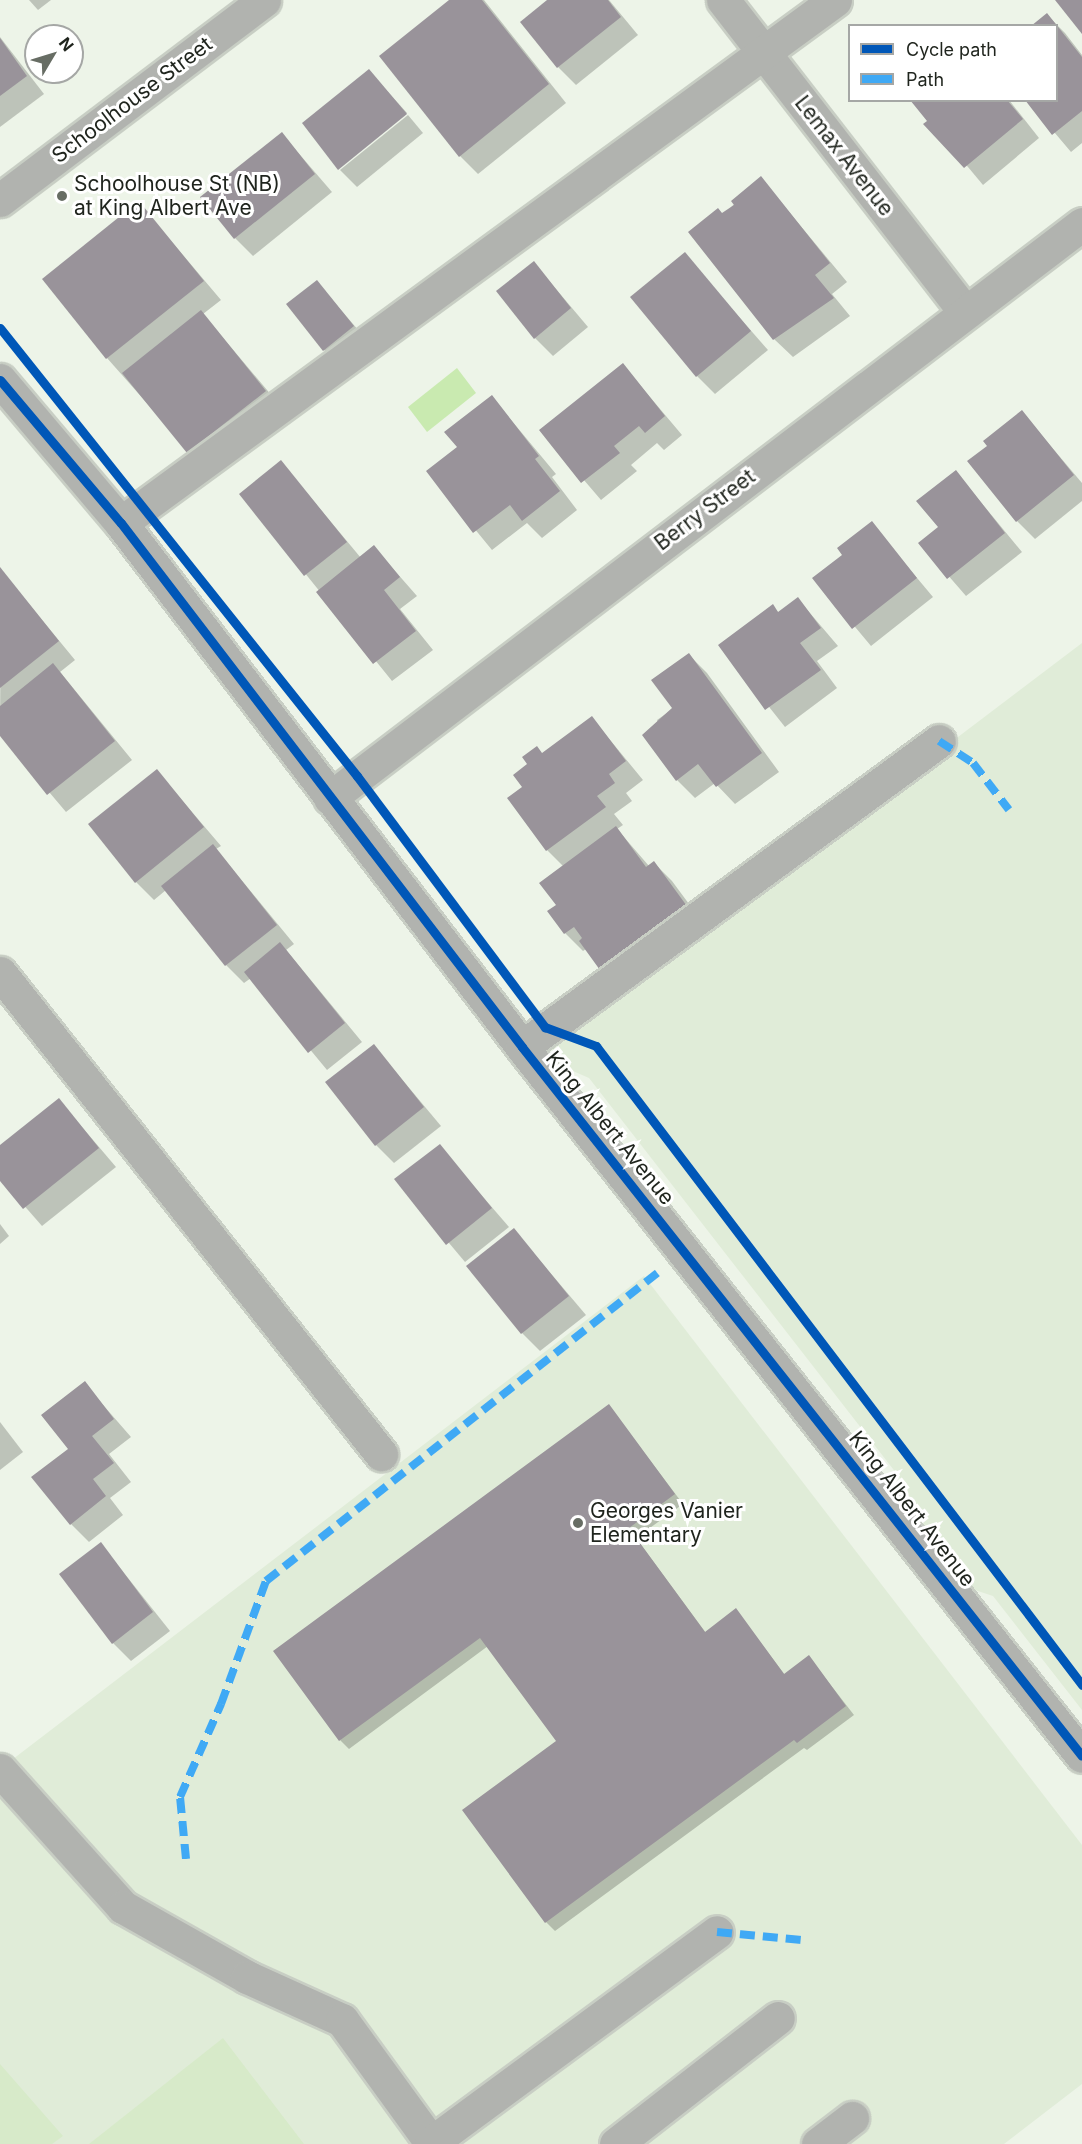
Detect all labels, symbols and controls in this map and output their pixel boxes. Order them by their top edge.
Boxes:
north arrow [24,24,84,84]
legend [848,24,1058,102]
street label: Schoolhouse Street [47,32,217,168]
text: N [55,33,78,55]
text: Cycle path [906,39,997,60]
text: Path [906,69,944,90]
street label: Lemax Avenue [789,91,899,221]
place label: Schoolhouse St (NB) at King Albert Ave [74,171,280,221]
marker: Schoolhouse St (NB) at King Albert Ave [55,189,69,203]
street label: Berry Street [650,464,760,556]
street label: King Albert Avenue [540,1046,680,1210]
street label: King Albert Avenue [844,1426,980,1592]
place label: Georges Vanier Elementary [590,1498,743,1548]
marker: Georges Vanier Elementary [571,1516,585,1530]

